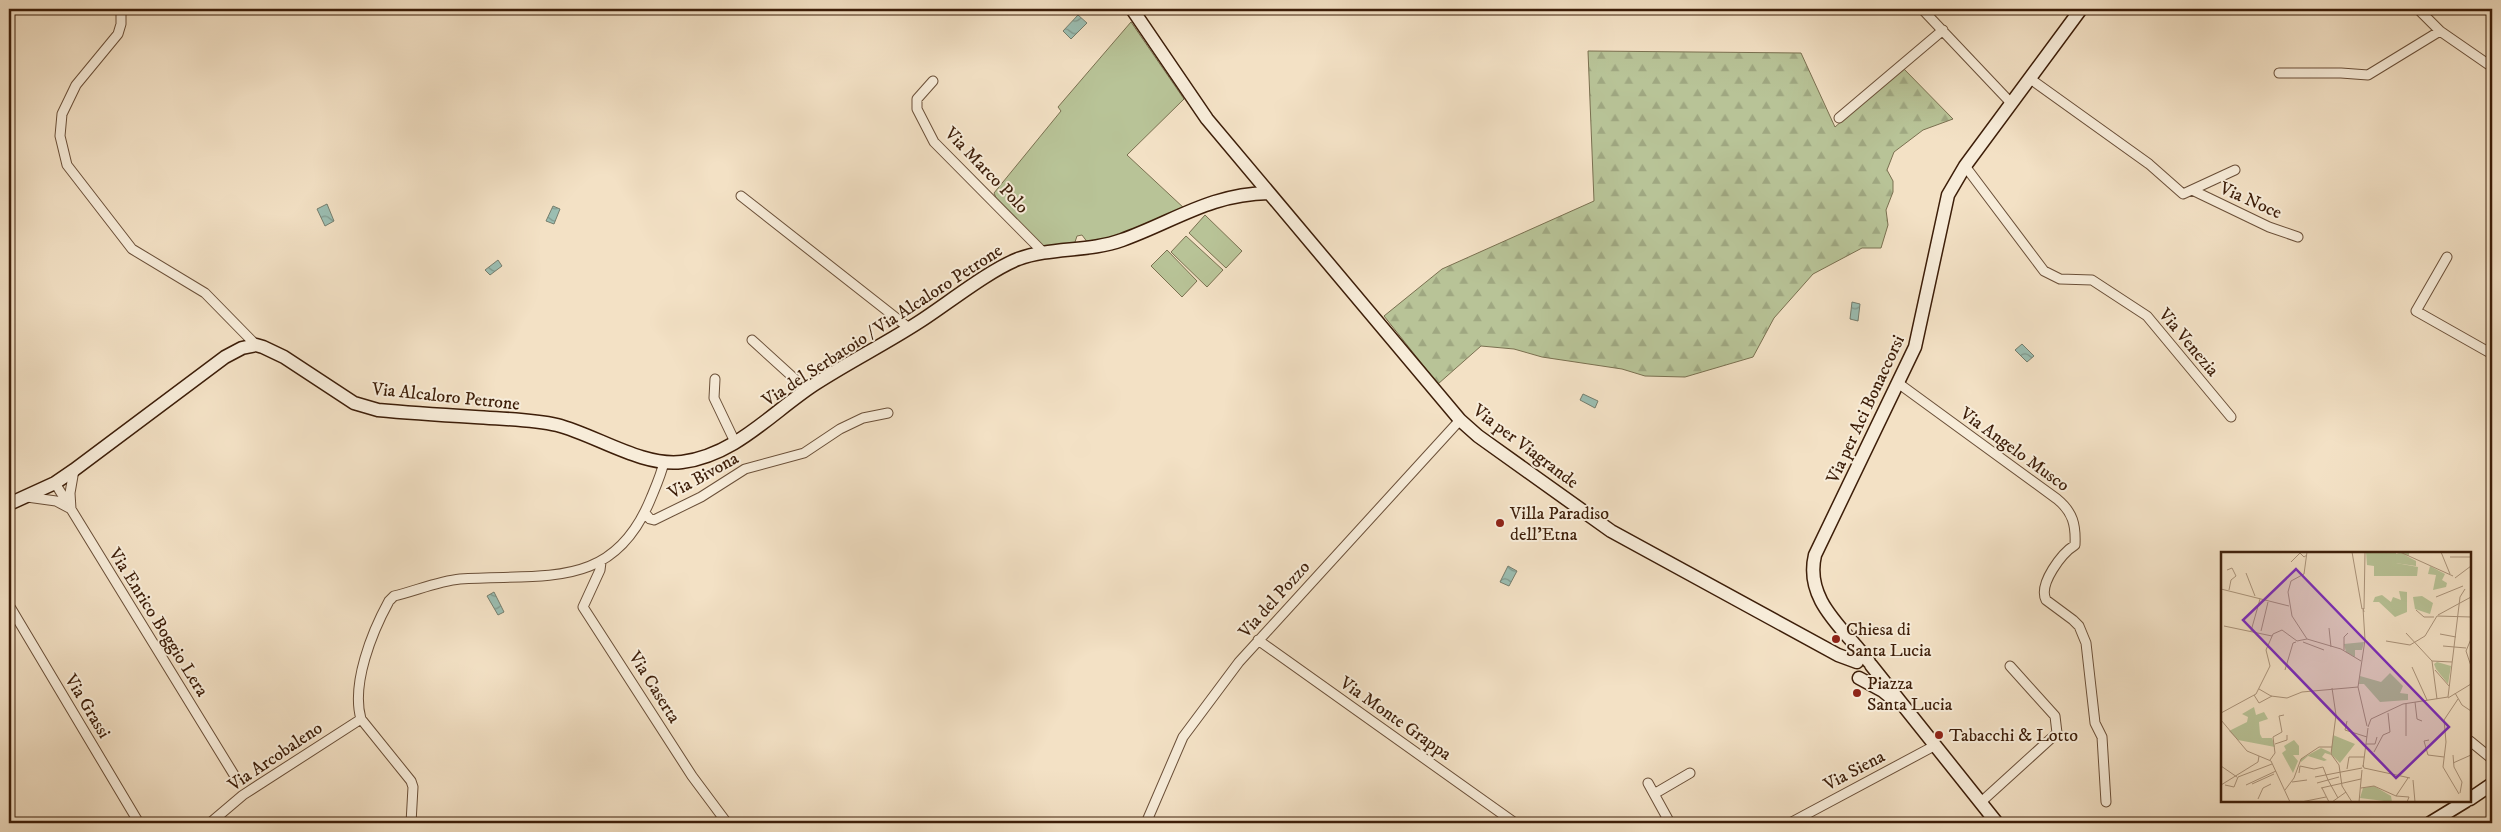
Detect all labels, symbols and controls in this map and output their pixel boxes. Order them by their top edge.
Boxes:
street label: Via Marco Polo [939,122,1033,219]
street label: Via Noce [2215,177,2285,224]
street label: Via del Serbatoio / Via Alcaloro Petrone [757,240,1007,412]
street label: Via Venezia [2153,303,2223,381]
street label: Via per Aci Bonaccorsi [1822,332,1910,488]
street label: Via Alcaloro Petrone [370,378,521,416]
street label: Via per Viagrande [1467,399,1583,494]
street label: Via Angelo Musco [1955,402,2074,497]
street label: Via Bivona [664,447,743,505]
place label: Villa Paradiso dell'Etna [1509,503,1609,546]
marker: Villa Paradiso dell'Etna [1494,517,1506,529]
street label: Via Enrico Boggio Lera [103,543,213,701]
inset map [2221,552,2471,802]
street label: Via del Pozzo [1234,556,1315,644]
place label: Chiesa di Santa Lucia [1846,619,1932,662]
marker: Chiesa di Santa Lucia [1830,633,1842,645]
street label: Via Caserta [623,647,685,728]
street label: Via Grassi [59,670,115,743]
street label: Via Monte Grappa [1334,672,1456,766]
place label: Piazza Santa Lucia [1867,673,1953,716]
marker: Piazza Santa Lucia [1851,687,1863,699]
street label: Via Arcobaleno [223,717,327,797]
place label: Tabacchi & Lotto [1949,725,2078,747]
marker: Tabacchi & Lotto [1933,729,1945,741]
street label: Via Siena [1819,746,1889,797]

